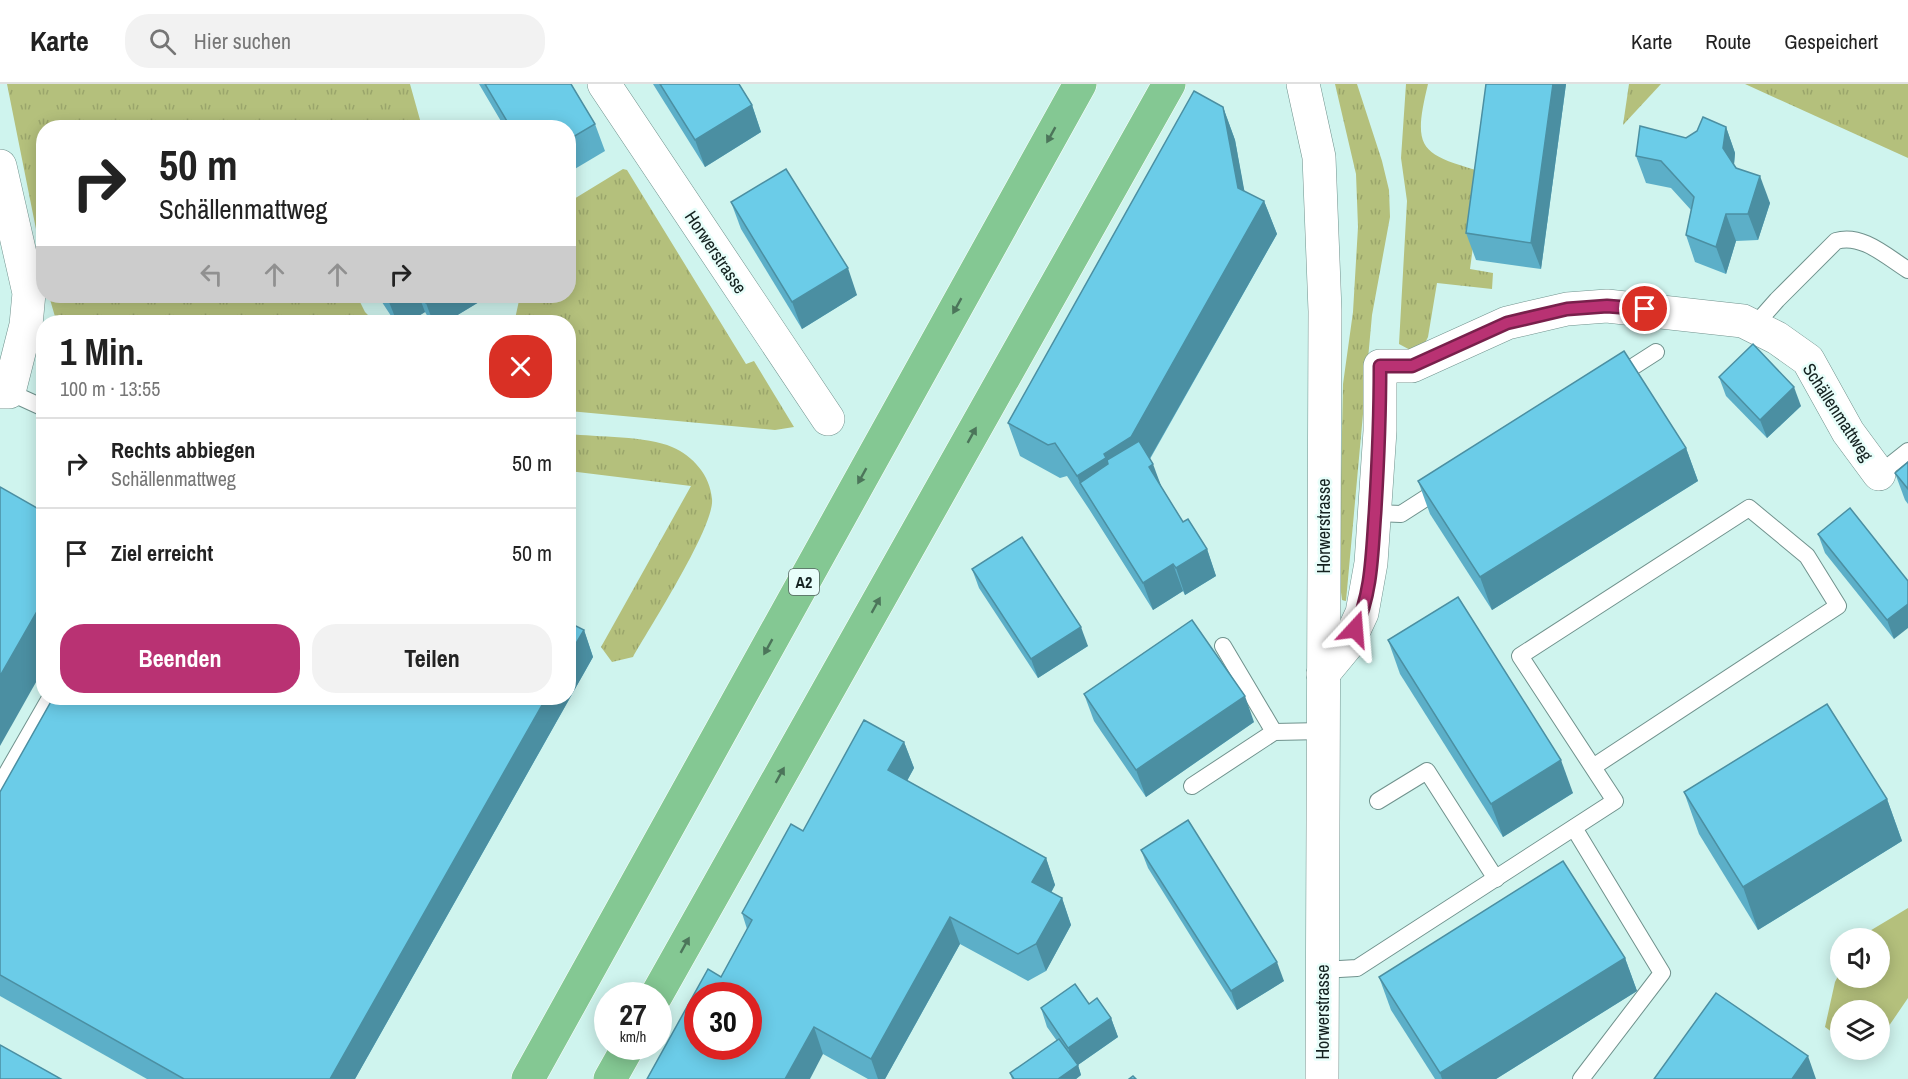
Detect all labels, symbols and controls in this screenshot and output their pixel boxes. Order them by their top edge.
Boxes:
search box [125,14,545,68]
text: Karte [30,22,89,60]
icon: search [146,25,179,58]
text: Hier suchen [194,26,291,56]
text: Karte [1631,27,1672,56]
text: Route [1705,27,1751,56]
text: Gespeichert [1784,27,1878,56]
one-way arrow [1046,127,1057,143]
text: 50 m [159,137,238,193]
icon: right [60,144,138,222]
text: Schällenmattweg [159,191,328,227]
street label: Horwerstrasse [679,206,753,298]
icon: left [195,258,228,291]
icon: ahead [258,258,291,291]
icon: ahead [321,258,354,291]
icon: right [384,258,417,291]
pin [1619,283,1670,334]
icon: arrive [1628,292,1661,325]
one-way arrow [952,298,962,315]
text: 1 Min. [60,328,144,376]
button: close [489,335,552,398]
street label: Schällenmattweg [1797,358,1880,467]
text: 100 m · 13:55 [60,375,160,402]
one-way arrow [966,427,977,443]
text: Rechts abbiegen [111,435,255,465]
icon: right [60,447,93,480]
text: 50 m [512,448,552,478]
text: Schällenmattweg [111,465,236,492]
one-way arrow [857,468,867,485]
street label: Horwerstrasse [1311,478,1336,574]
icon: arrive [60,537,93,570]
text: Ziel erreicht [111,538,213,568]
text: 50 m [512,538,552,568]
road number: A2 [789,569,819,595]
one-way arrow [871,596,881,613]
position arrow [1323,597,1387,661]
button: Beenden [60,624,300,693]
button: Teilen [312,624,552,693]
one-way arrow [763,639,773,656]
one-way arrow [775,767,786,783]
map controls [1830,928,1890,1060]
button: sound [1830,928,1890,988]
one-way arrow [680,936,690,953]
street label: Horwerstrasse [1310,964,1335,1060]
speed limit sign: 30 [684,982,762,1060]
text: 27 [619,994,647,1034]
button: layers [1830,1000,1890,1060]
text: km/h [620,1026,646,1047]

